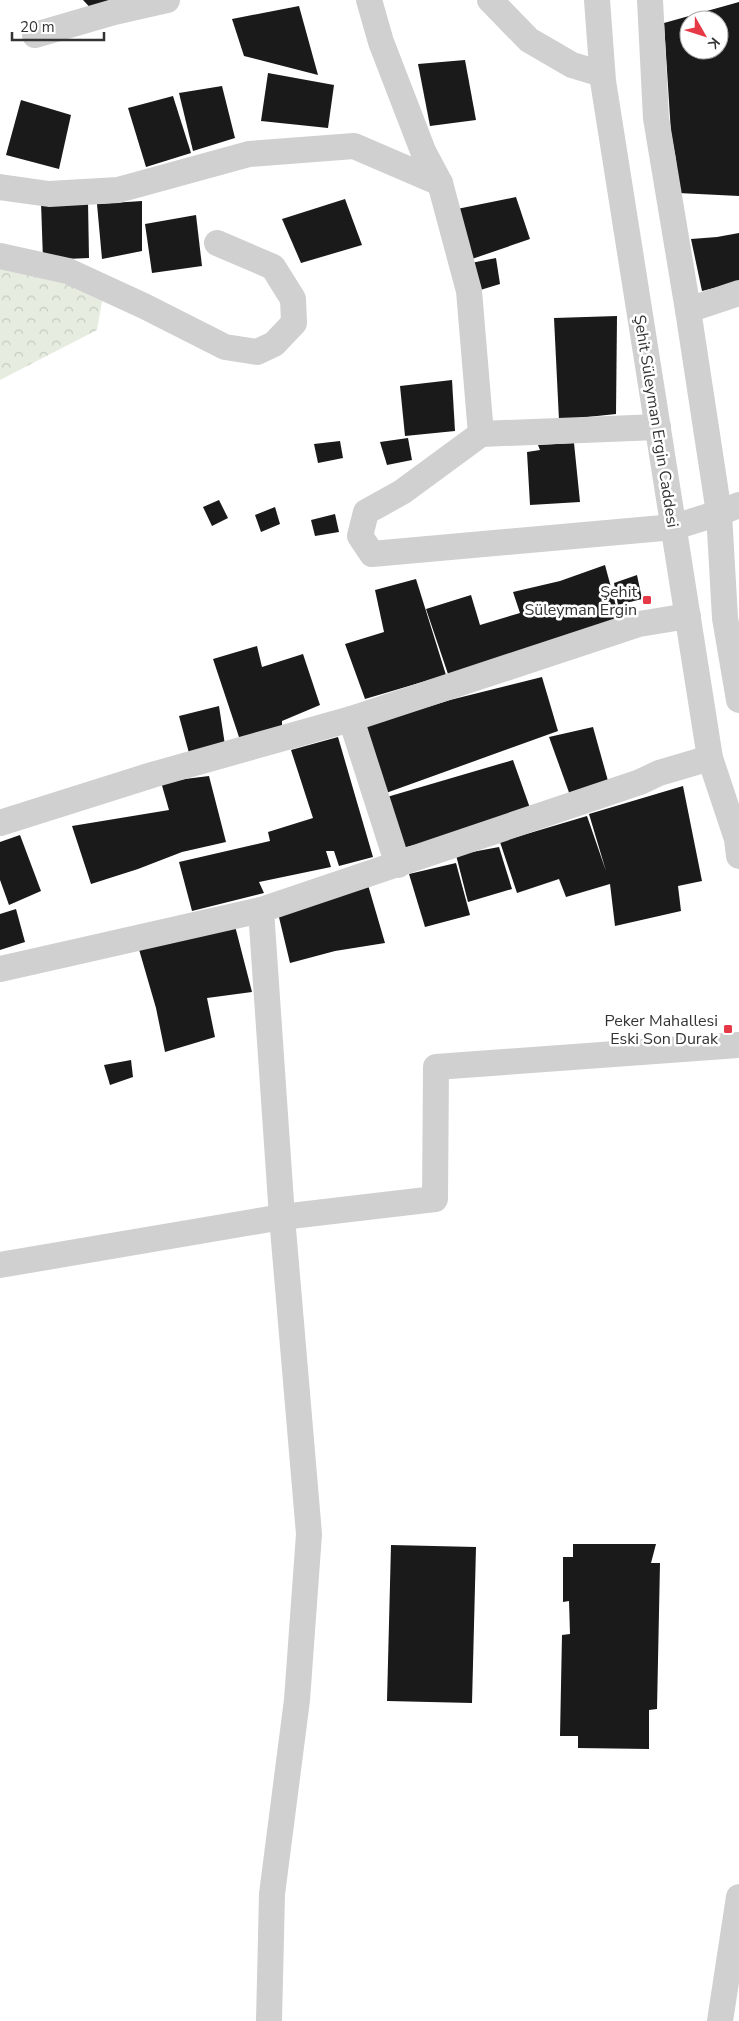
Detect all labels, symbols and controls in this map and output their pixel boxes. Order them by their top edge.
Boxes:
scale bar [12,10,105,42]
north arrow [679,10,729,60]
text: 20 m [20,17,55,37]
text: K [703,33,724,53]
street label: Şehit Süleyman Ergin Caddesi [628,313,684,529]
place label: Şehit Süleyman Ergin [524,581,637,621]
marker: Şehit Süleyman Ergin [641,594,653,606]
place label: Peker Mahallesi Eski Son Durak [605,1010,719,1050]
marker: Peker Mahallesi Eski Son Durak [722,1023,734,1035]

